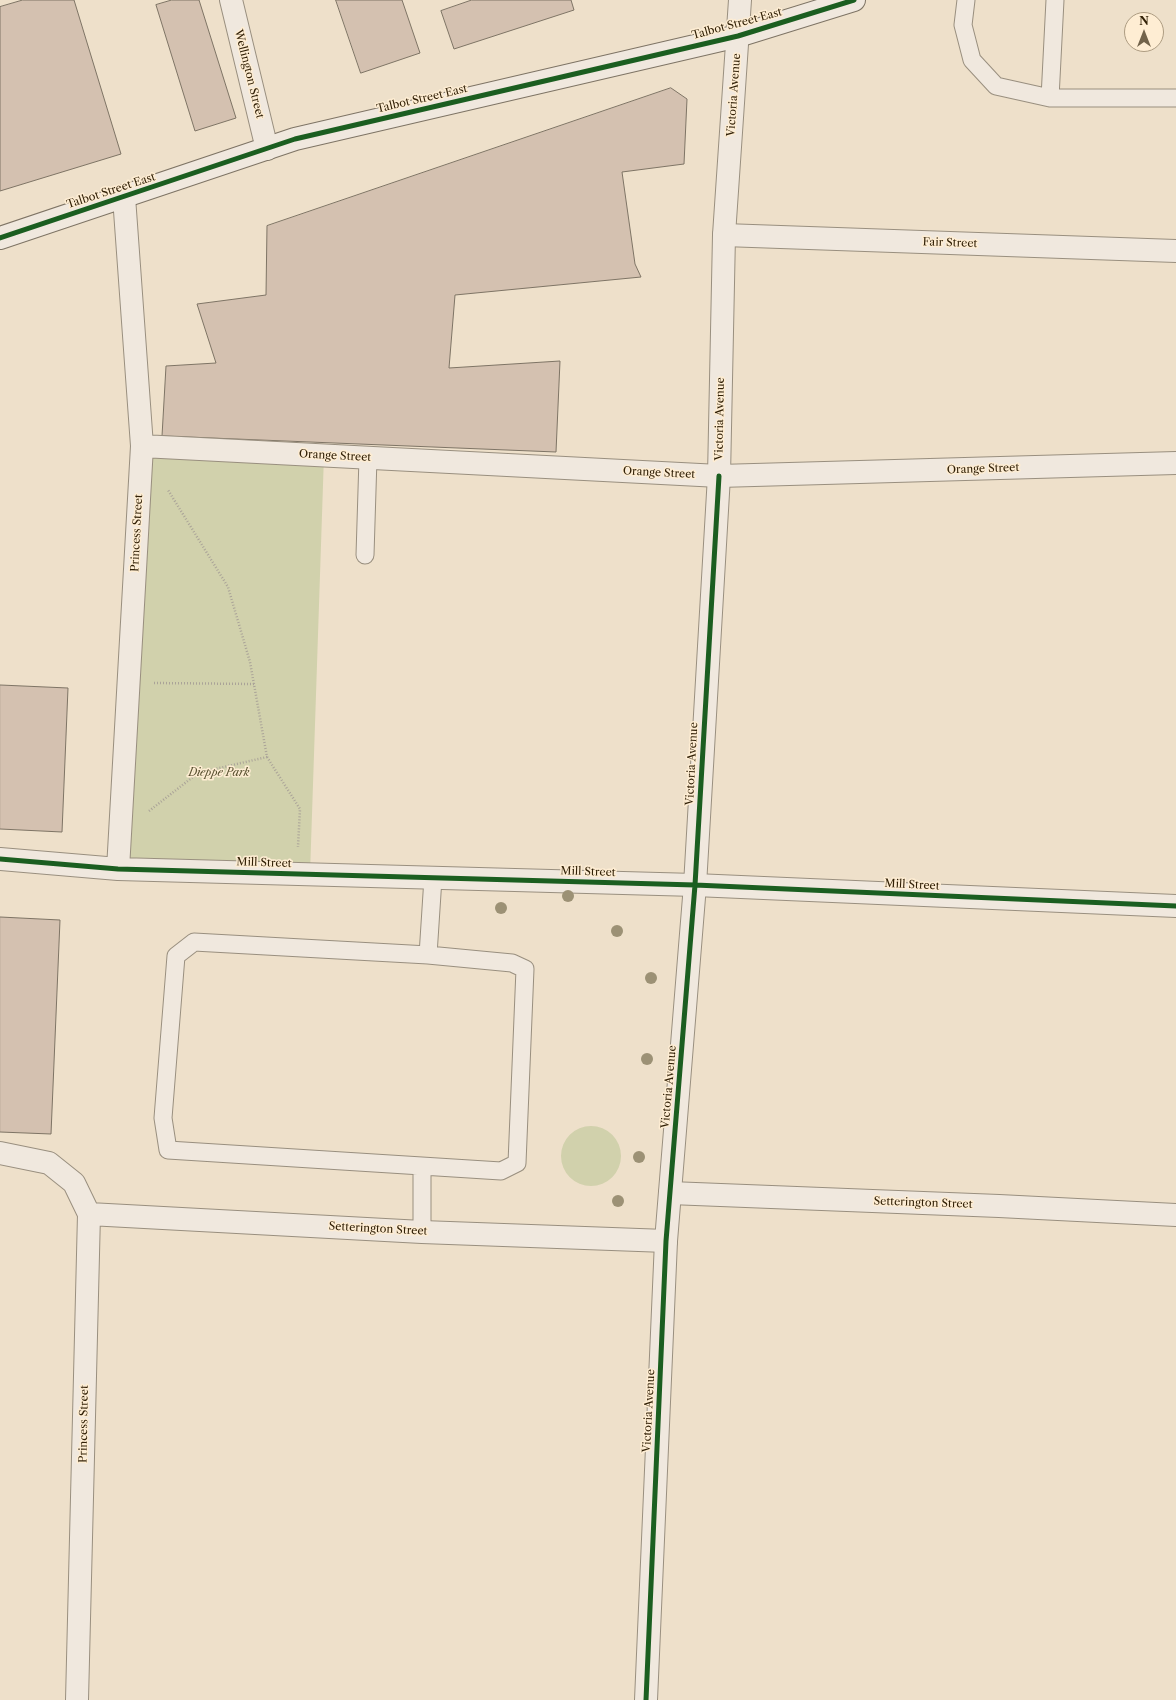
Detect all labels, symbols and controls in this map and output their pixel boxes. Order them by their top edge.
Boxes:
street label: Talbot Street East [691,6,783,42]
north arrow [1124,12,1164,52]
text: N [1139,14,1149,28]
street label: Wellington Street [232,28,266,120]
street label: Victoria Avenue [725,53,743,137]
street label: Talbot Street East [375,82,469,116]
street label: Talbot Street East [65,170,157,212]
street label: Fair Street [922,235,978,251]
street label: Victoria Avenue [713,377,727,461]
street label: Orange Street [298,448,372,464]
street label: Orange Street [947,461,1019,477]
street label: Orange Street [622,465,696,481]
street label: Princess Street [128,494,146,572]
street label: Victoria Avenue [683,722,701,806]
park label: Dieppe Park [188,766,250,780]
street label: Mill Street [236,855,292,871]
street label: Mill Street [560,864,616,880]
street label: Mill Street [884,877,940,893]
street label: Victoria Avenue [659,1045,679,1129]
street label: Setterington Street [873,1195,973,1211]
street label: Setterington Street [328,1220,428,1238]
street label: Victoria Avenue [640,1369,658,1453]
street label: Princess Street [77,1385,91,1463]

